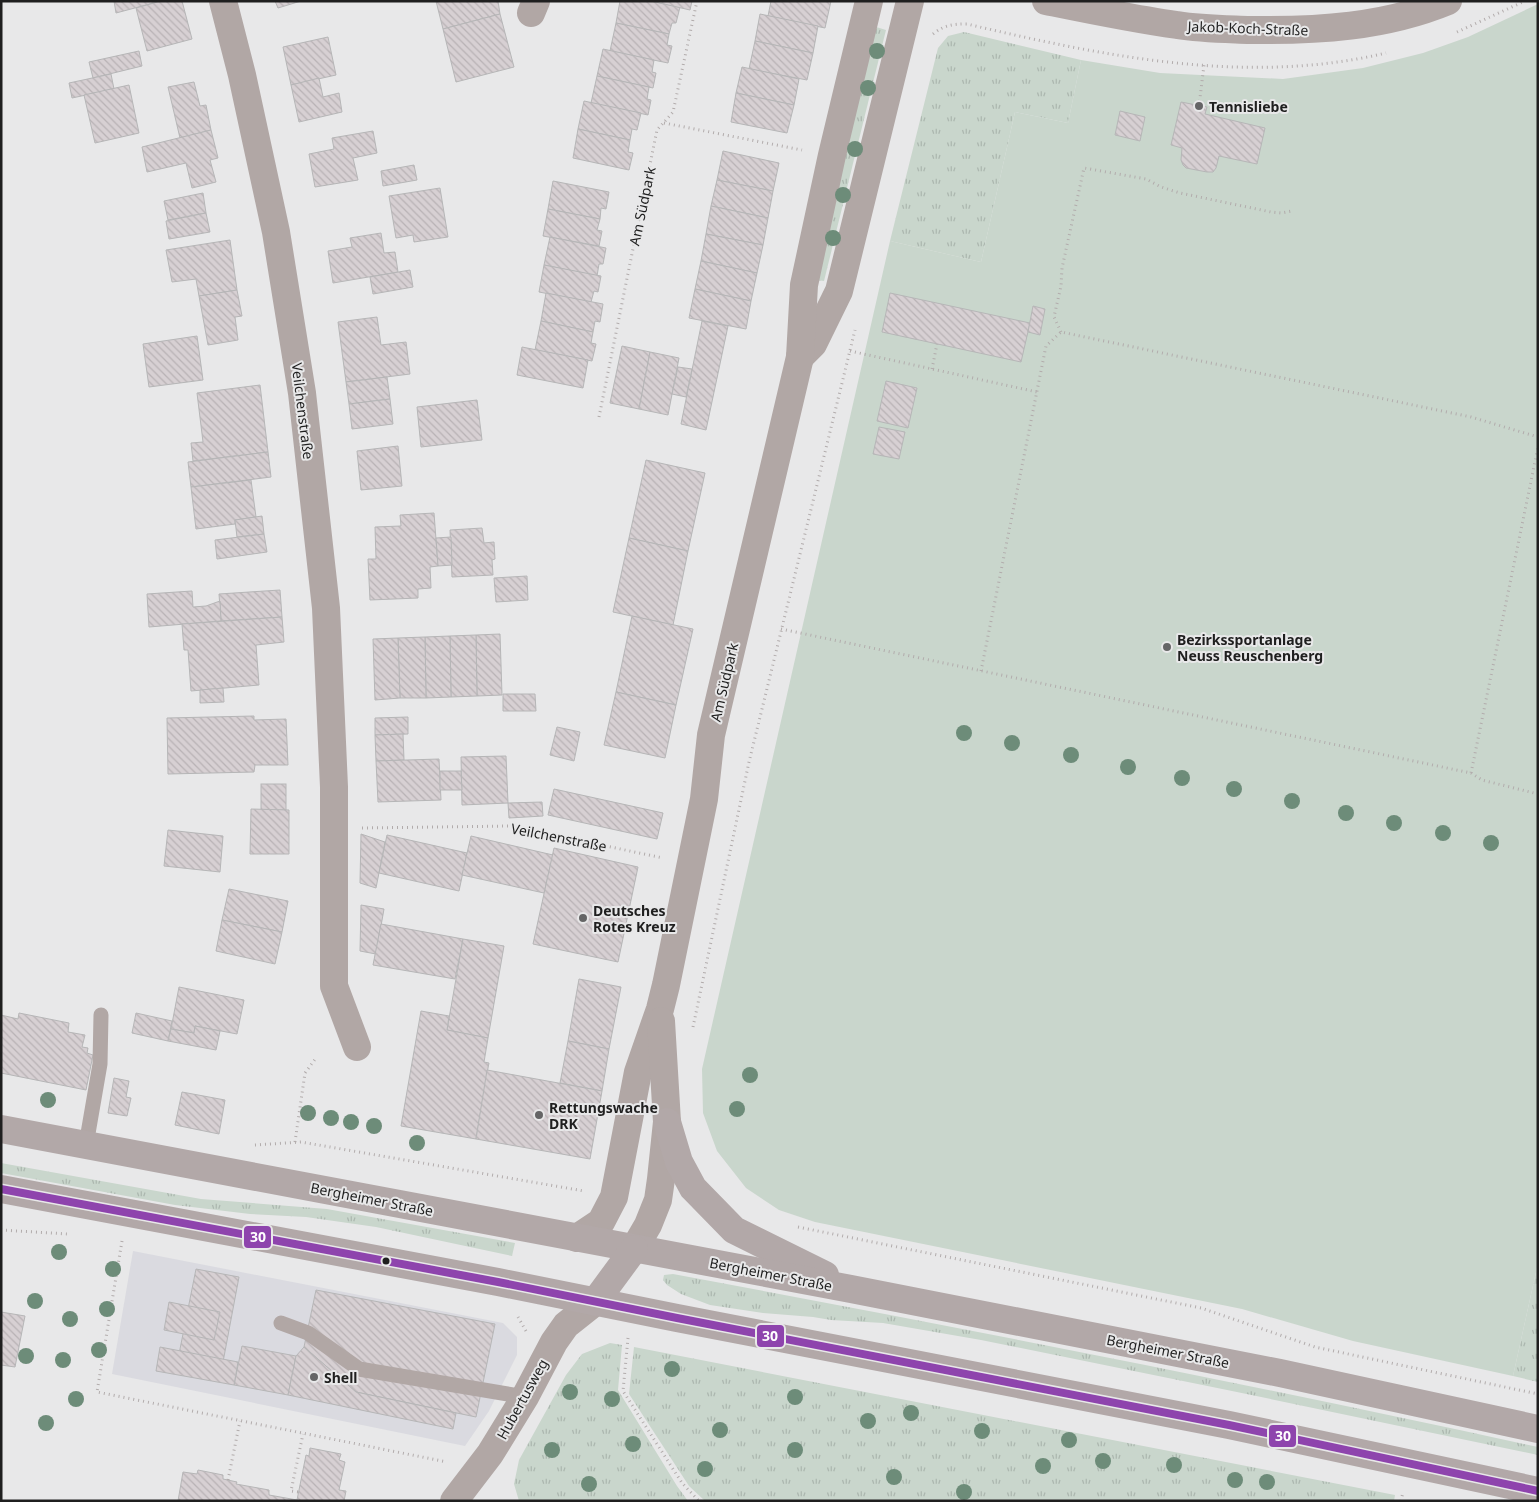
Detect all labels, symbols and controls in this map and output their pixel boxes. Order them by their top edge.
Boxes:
street label: Jakob-Koch-Straße [1185,16,1309,40]
place label: Tennisliebe [1209,97,1288,116]
marker: Tennisliebe [1193,100,1205,112]
street label: Am Südpark [624,164,660,247]
street label: Veilchenstraße [288,362,318,460]
place label: Bezirkssportanlage Neuss Reuschenberg [1177,630,1323,665]
street label: Am Südpark [706,640,742,723]
marker: Bezirkssportanlage Neuss Reuschenberg [1161,641,1173,653]
street label: Veilchenstraße [510,818,609,856]
place label: Deutsches Rotes Kreuz [593,901,676,936]
marker: Deutsches Rotes Kreuz [577,912,589,924]
place label: Rettungswache DRK [549,1098,658,1133]
marker: Rettungswache DRK [533,1109,545,1121]
street label: Bergheimer Straße [309,1178,435,1220]
line badge: 30 [243,1225,272,1249]
text: 30 [250,1227,266,1246]
street label: Bergheimer Straße [708,1253,834,1295]
unlabelled marker [381,1256,391,1266]
line badge: 30 [756,1324,785,1348]
text: 30 [762,1326,778,1345]
street label: Bergheimer Straße [1105,1330,1231,1372]
street label: Hubertusweg [492,1355,552,1443]
place label: Shell [324,1368,358,1387]
marker: Shell [308,1371,320,1383]
line badge: 30 [1268,1424,1297,1448]
text: 30 [1275,1426,1291,1445]

